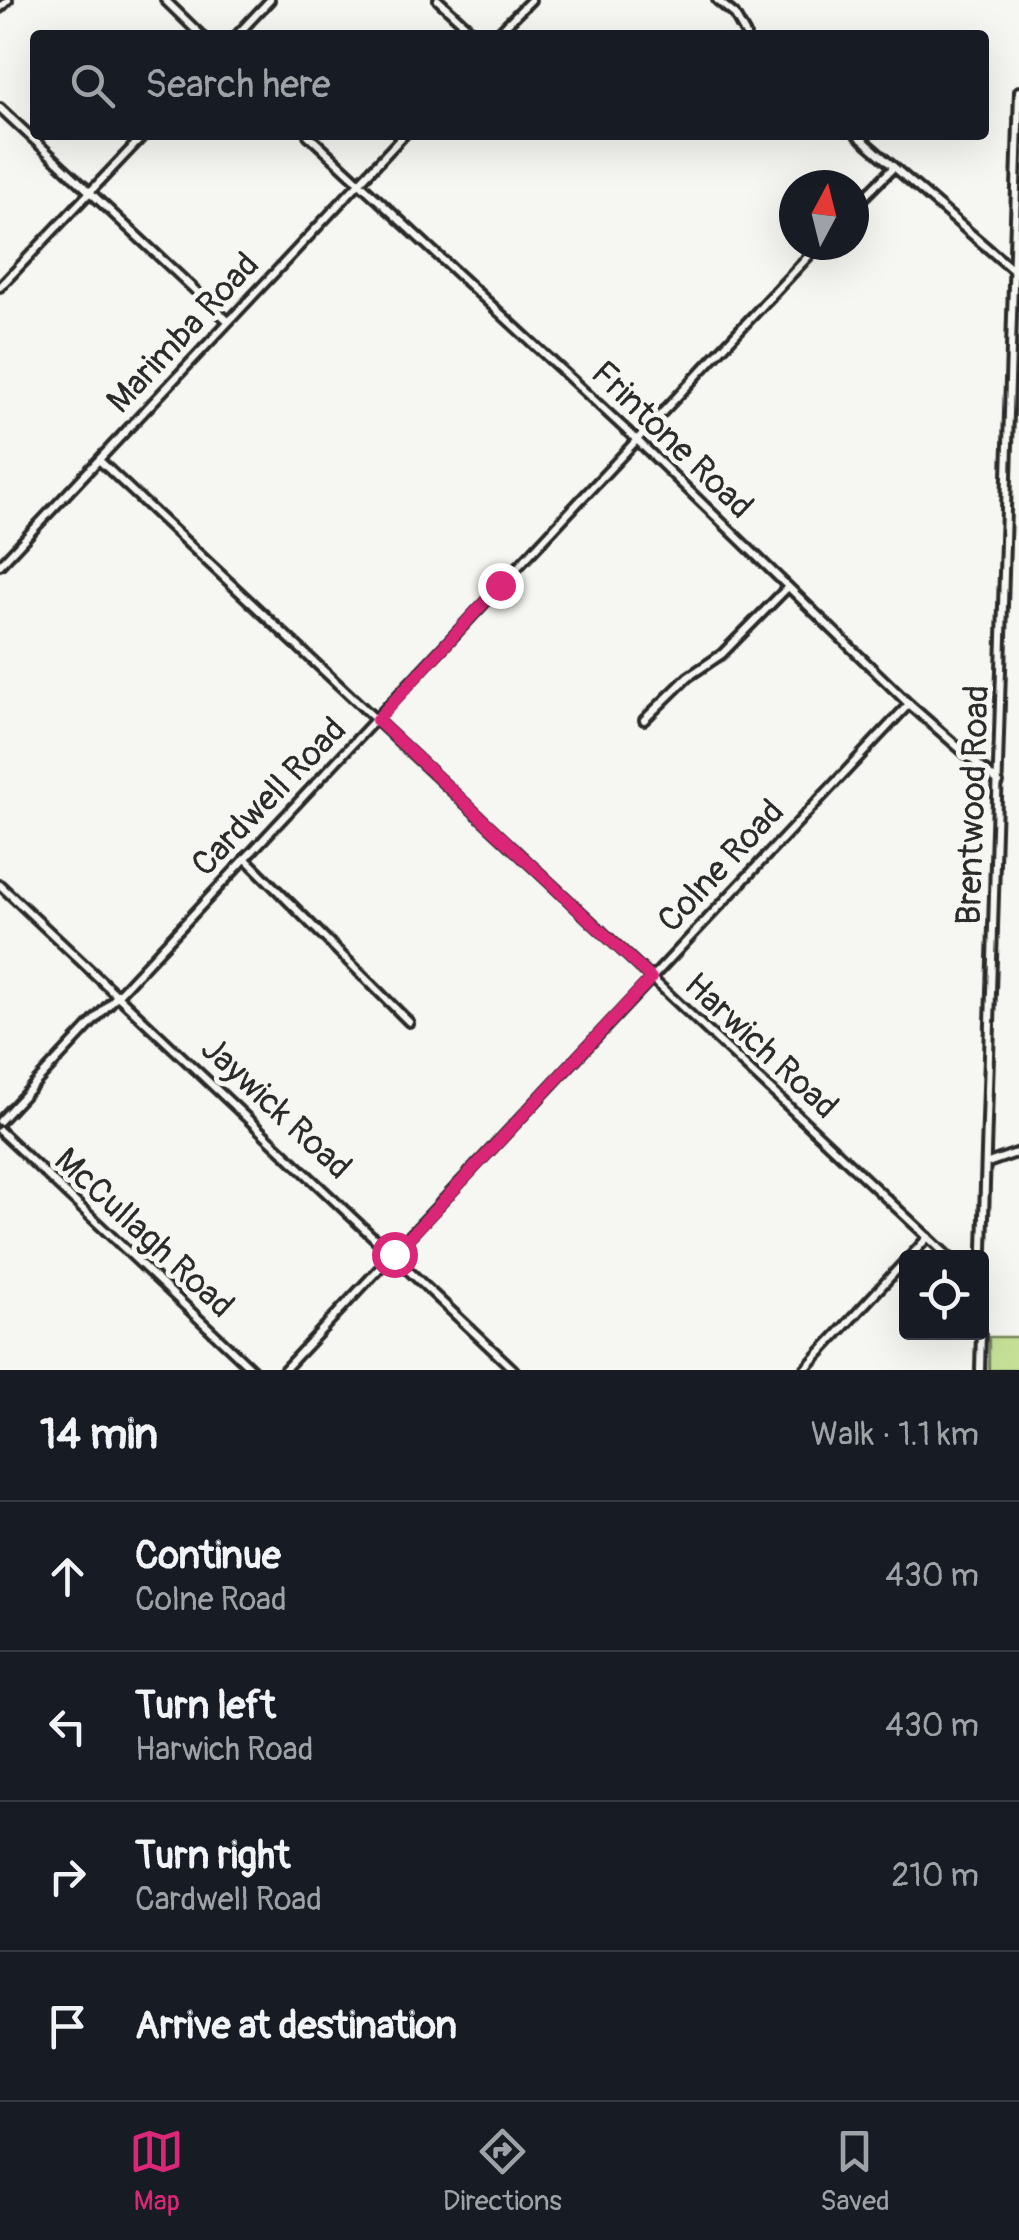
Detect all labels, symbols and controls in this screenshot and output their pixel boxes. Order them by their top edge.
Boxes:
search box [30,30,989,140]
icon: search [65,58,120,113]
text: Search here [145,61,331,109]
north arrow [779,170,869,260]
street label: Marimba Road [97,243,269,423]
street label: Frintone Road [582,352,762,528]
route end [478,563,524,609]
street label: Brentwood Road [947,684,999,926]
street label: Cardwell Road [182,708,356,886]
street label: Colne Road [648,790,794,942]
street label: Harwich Road [675,963,847,1129]
street label: Jaywick Road [191,1027,361,1189]
street label: McCullagh Road [45,1139,243,1327]
route start [372,1232,418,1278]
map controls [899,1250,989,1340]
button: locate [899,1250,989,1340]
text: 14 min [40,1409,158,1461]
text: Walk · 1.1 km [811,1415,979,1455]
text: Continue [135,1532,281,1580]
icon: ahead [40,1549,95,1604]
text: 430 m [885,1556,979,1596]
text: Colne Road [135,1580,287,1620]
text: Turn left [135,1682,276,1730]
icon: left [40,1699,95,1754]
text: 430 m [885,1706,979,1746]
text: Harwich Road [135,1730,313,1770]
text: Turn right [135,1832,290,1880]
icon: right [40,1849,95,1904]
text: 210 m [891,1856,979,1896]
text: Cardwell Road [135,1880,322,1920]
icon: arrive [40,1999,95,2054]
text: Arrive at destination [135,2002,457,2050]
tab: Map [129,2124,184,2219]
tab: Directions [443,2124,562,2219]
tab: Saved [820,2124,890,2219]

